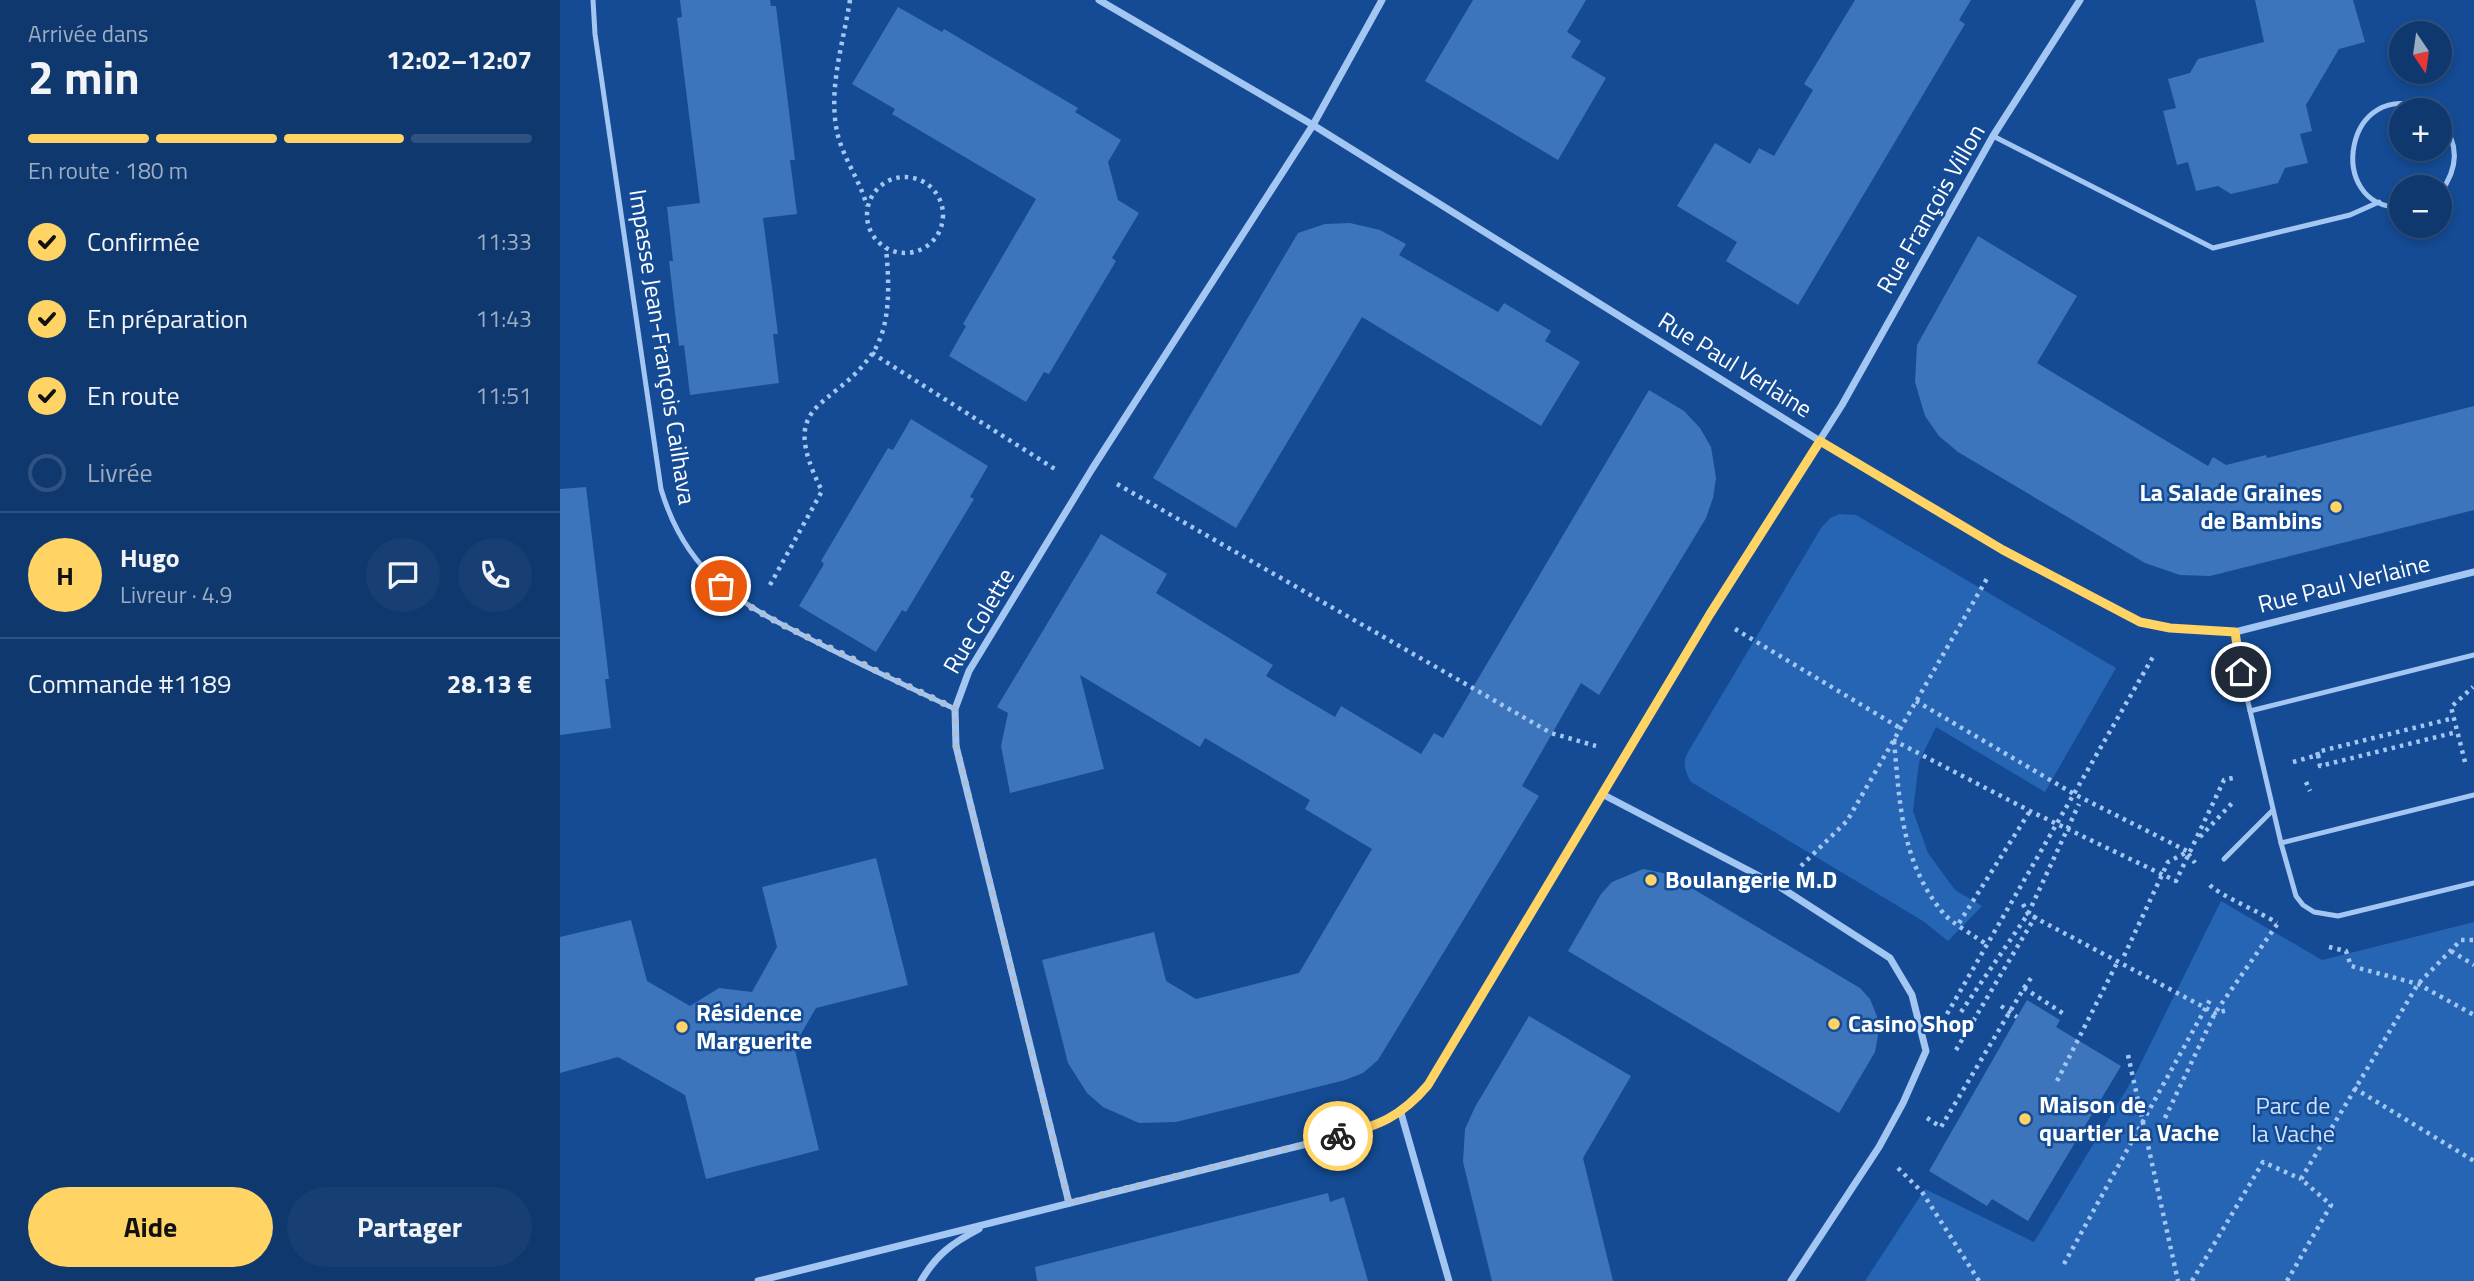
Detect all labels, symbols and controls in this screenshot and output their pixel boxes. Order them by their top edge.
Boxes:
text: Arrivée dans [28,16,149,51]
north arrow [2389,21,2452,84]
map controls [2389,21,2452,238]
text: 12:02–12:07 [386,40,532,79]
text: 2 min [28,42,140,112]
button: + [2389,98,2452,161]
street label: Rue François Villon [1867,117,1993,300]
text: En route · 180 m [28,153,188,188]
button: − [2389,175,2452,238]
street label: Impasse Jean-François Cailhava [620,187,706,507]
text: Confirmée [87,222,200,261]
icon: check [28,223,66,261]
text: 11:33 [475,224,532,259]
text: En préparation [87,299,248,338]
icon: check [28,300,66,338]
text: 11:43 [475,301,532,336]
street label: Rue Paul Verlaine [1651,302,1820,426]
text: En route [87,376,180,415]
icon: check [28,377,66,415]
text: 11:51 [475,378,532,413]
text: Livrée [87,453,153,492]
place label: La Salade Graines de Bambins [2139,474,2322,538]
marker: La Salade Graines de Bambins [2328,499,2344,515]
text: Hugo [120,538,180,577]
button: chat [366,538,440,612]
button: phone [458,538,532,612]
street label: Rue Paul Verlaine [2254,544,2434,622]
text: H [56,556,74,595]
pin [691,556,751,616]
street label: Rue Colette [933,561,1023,680]
icon: bag [702,567,740,605]
text: Livreur · 4.9 [120,577,232,612]
pin [2211,642,2271,702]
icon: home [2222,653,2260,691]
text: Commande #1189 [28,664,231,703]
text: 28.13 € [447,664,532,703]
place label: Boulangerie M.D [1665,861,1837,897]
marker: Boulangerie M.D [1643,872,1659,888]
place label: Résidence Marguerite [696,994,812,1058]
place label: Casino Shop [1848,1005,1974,1041]
marker: Casino Shop [1826,1016,1842,1032]
marker: Résidence Marguerite [674,1019,690,1035]
place label: Maison de quartier La Vache [2039,1086,2219,1150]
park label: Parc de la Vache [2251,1087,2335,1151]
courier [1303,1101,1373,1171]
marker: Maison de quartier La Vache [2017,1111,2033,1127]
icon: bike [1319,1117,1357,1155]
button: Aide [28,1187,273,1267]
button: Partager [287,1187,532,1267]

